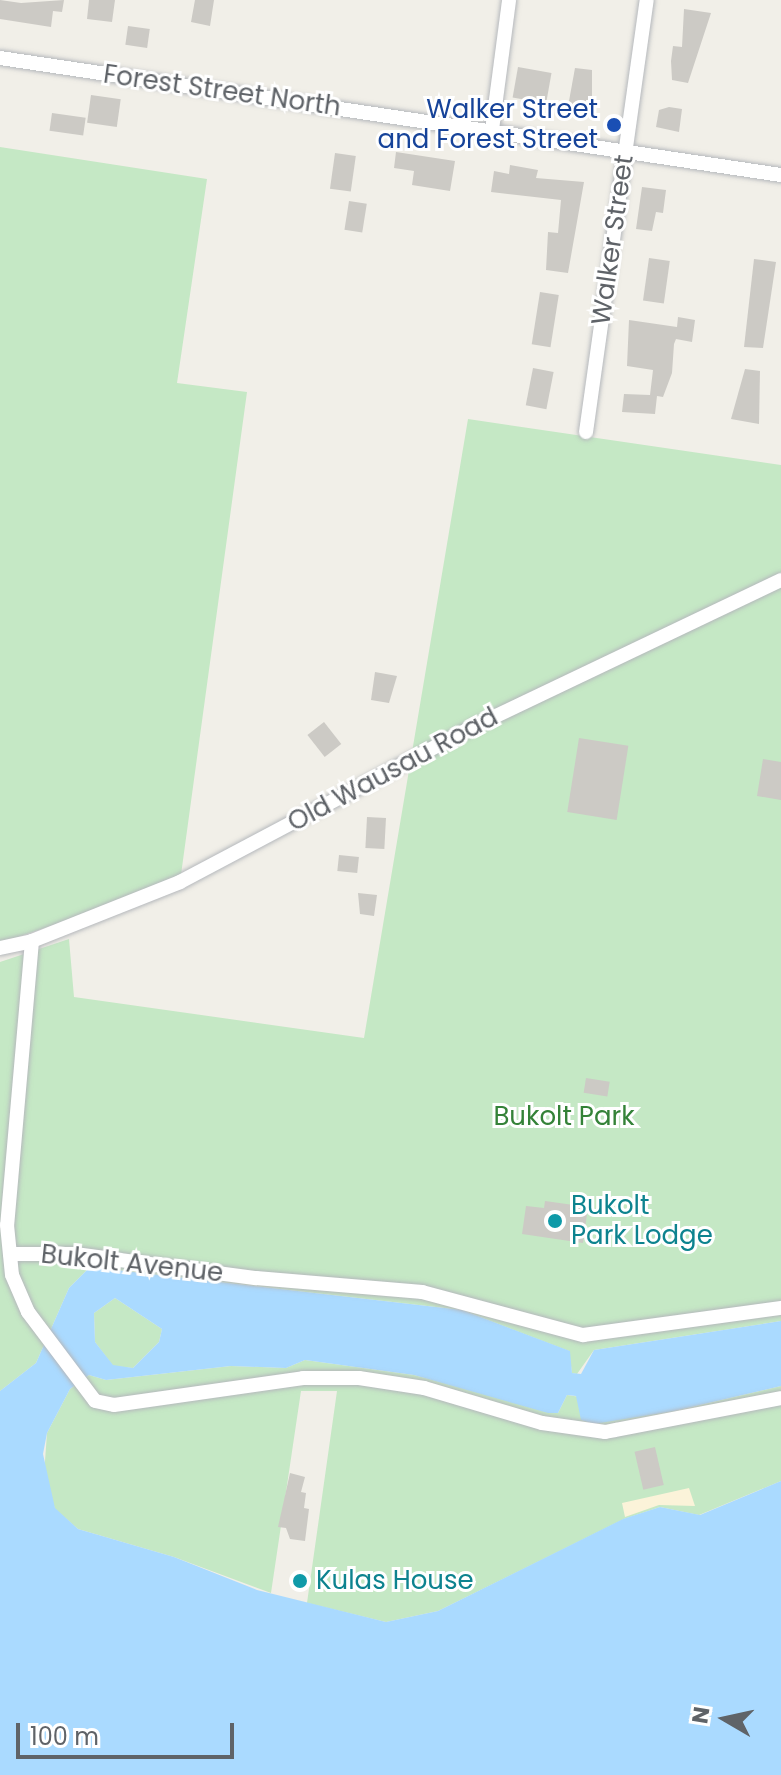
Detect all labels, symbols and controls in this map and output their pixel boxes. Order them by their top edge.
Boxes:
street label: Forest Street North [101,59,343,123]
place label: Walker Street and Forest Street [378,94,598,156]
marker: Walker Street and Forest Street [605,116,623,134]
street label: Walker Street [586,153,640,327]
street label: Old Wausau Road [283,701,503,839]
park label: Bukolt Park [493,1101,635,1133]
place label: Bukolt Park Lodge [571,1190,713,1252]
marker: Bukolt Park Lodge [546,1212,564,1230]
street label: Bukolt Avenue [39,1239,225,1289]
place label: Kulas House [316,1565,474,1597]
marker: Kulas House [291,1572,309,1590]
north arrow [685,1679,765,1759]
text: N [684,1705,717,1726]
scale bar [20,1707,238,1757]
text: 100 m [30,1720,99,1753]

